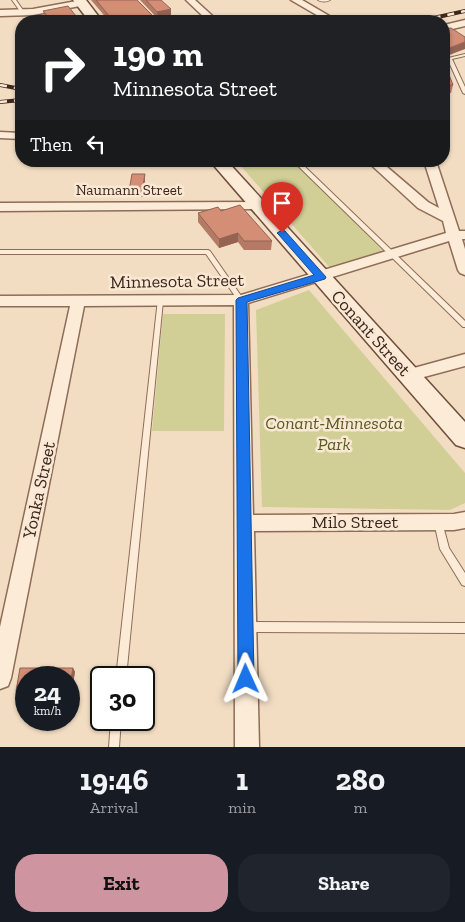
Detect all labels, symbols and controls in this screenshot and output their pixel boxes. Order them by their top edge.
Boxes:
text: 190 m [113,33,203,75]
icon: right [30,35,95,100]
text: Minnesota Street [113,75,277,102]
icon: left [82,130,110,158]
text: Then [30,133,72,156]
street label: Naumann Street [76,181,183,199]
pin [261,182,303,233]
icon: arrive [268,189,296,217]
street label: Minnesota Street [110,269,245,293]
street label: Conant Street [327,285,416,381]
park label: Conant-Minnesota Park [265,412,403,455]
street label: Yonka Street [18,439,60,542]
street label: Milo Street [312,511,399,533]
position arrow [219,652,271,704]
speed limit sign: 30 [90,666,155,731]
text: 24 [34,677,61,707]
text: km/h [34,704,61,718]
text: 19:46 [80,762,149,798]
text: 1 [236,762,248,798]
text: 280 [336,762,385,798]
text: Arrival [90,798,138,817]
text: min [228,798,256,817]
text: m [353,798,367,817]
button: Exit [15,854,228,912]
button: Share [238,854,450,912]

